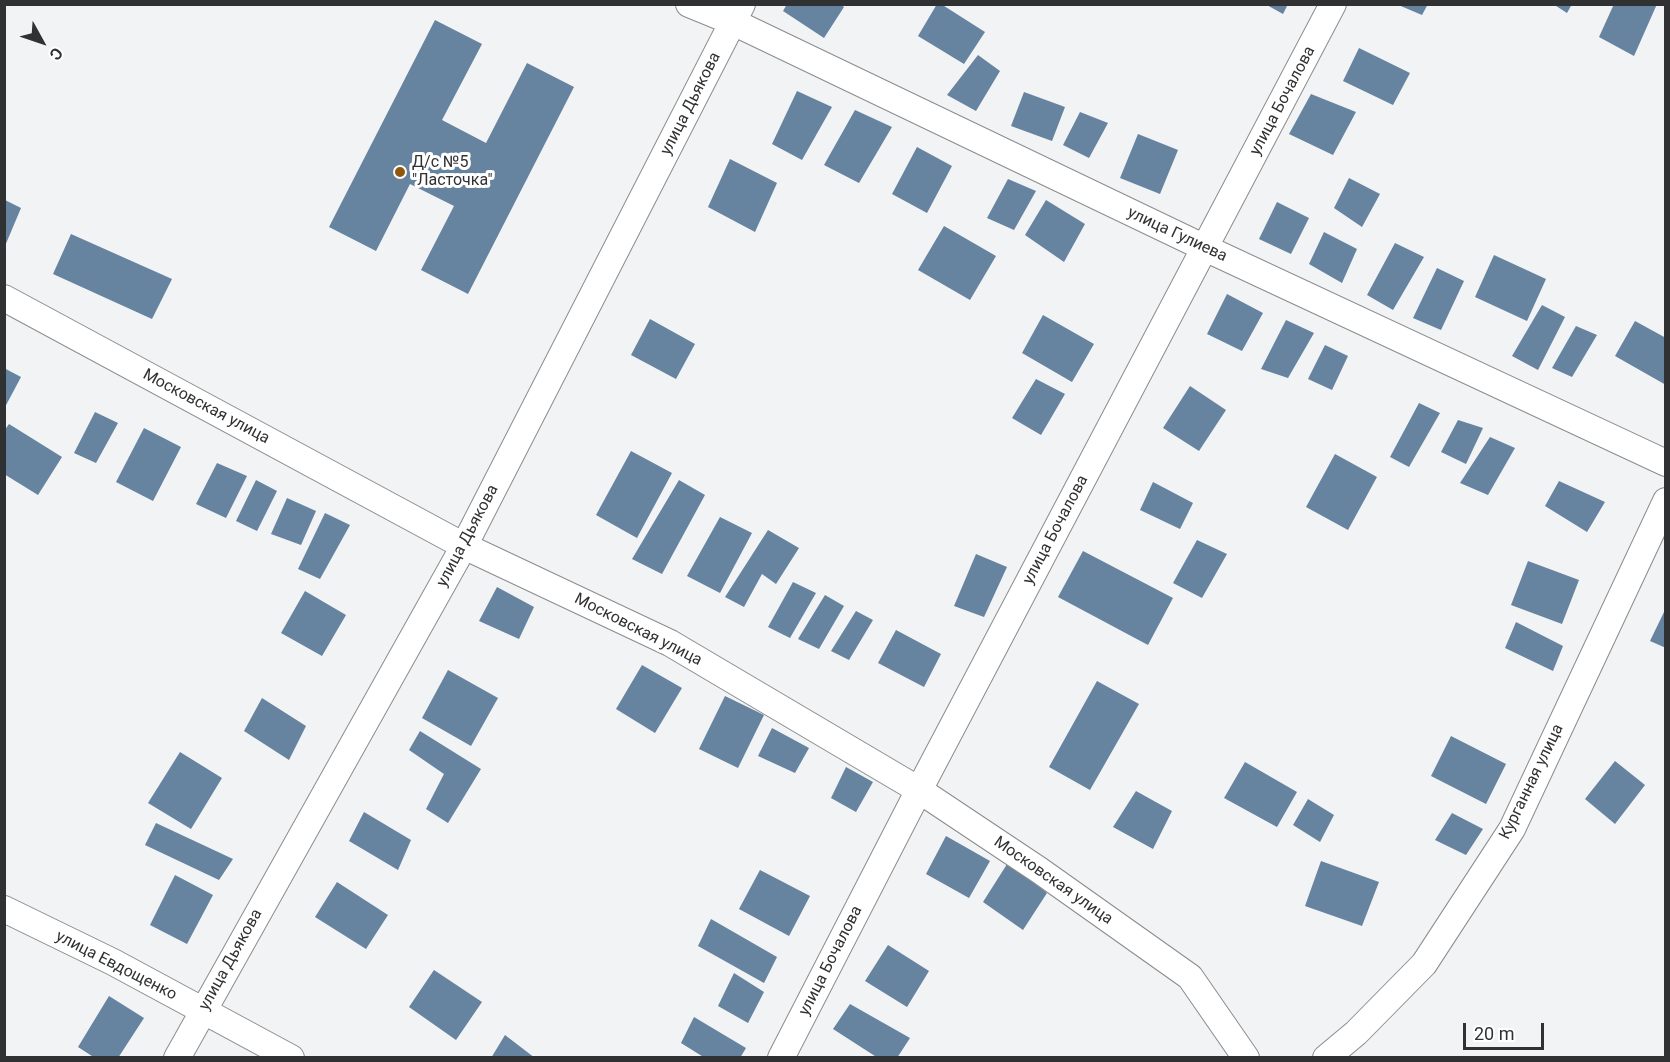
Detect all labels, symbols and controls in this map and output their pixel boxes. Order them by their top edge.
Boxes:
north arrow [12,12,72,72]
street label: улица Бочалова [1246,43,1320,159]
text: С [46,44,67,64]
street label: улица Дьякова [657,49,725,159]
place label: Д/с №5 "Ласточка" [412,153,493,191]
marker: Д/с №5 "Ласточка" [393,165,407,179]
street label: улица Гулиева [1124,204,1230,266]
street label: Московская улица [139,366,273,448]
street label: улица Бочалова [1019,472,1093,588]
street label: улица Дьякова [433,482,503,590]
street label: Московская улица [571,590,705,670]
street label: Курганная улица [1496,721,1568,843]
street label: Московская улица [990,833,1116,929]
street label: улица Бочалова [795,903,867,1019]
street label: улица Дьякова [195,906,267,1014]
street label: улица Евдощенко [52,927,180,1005]
scale bar [1466,1011,1547,1049]
text: 20 m [1474,1023,1514,1044]

